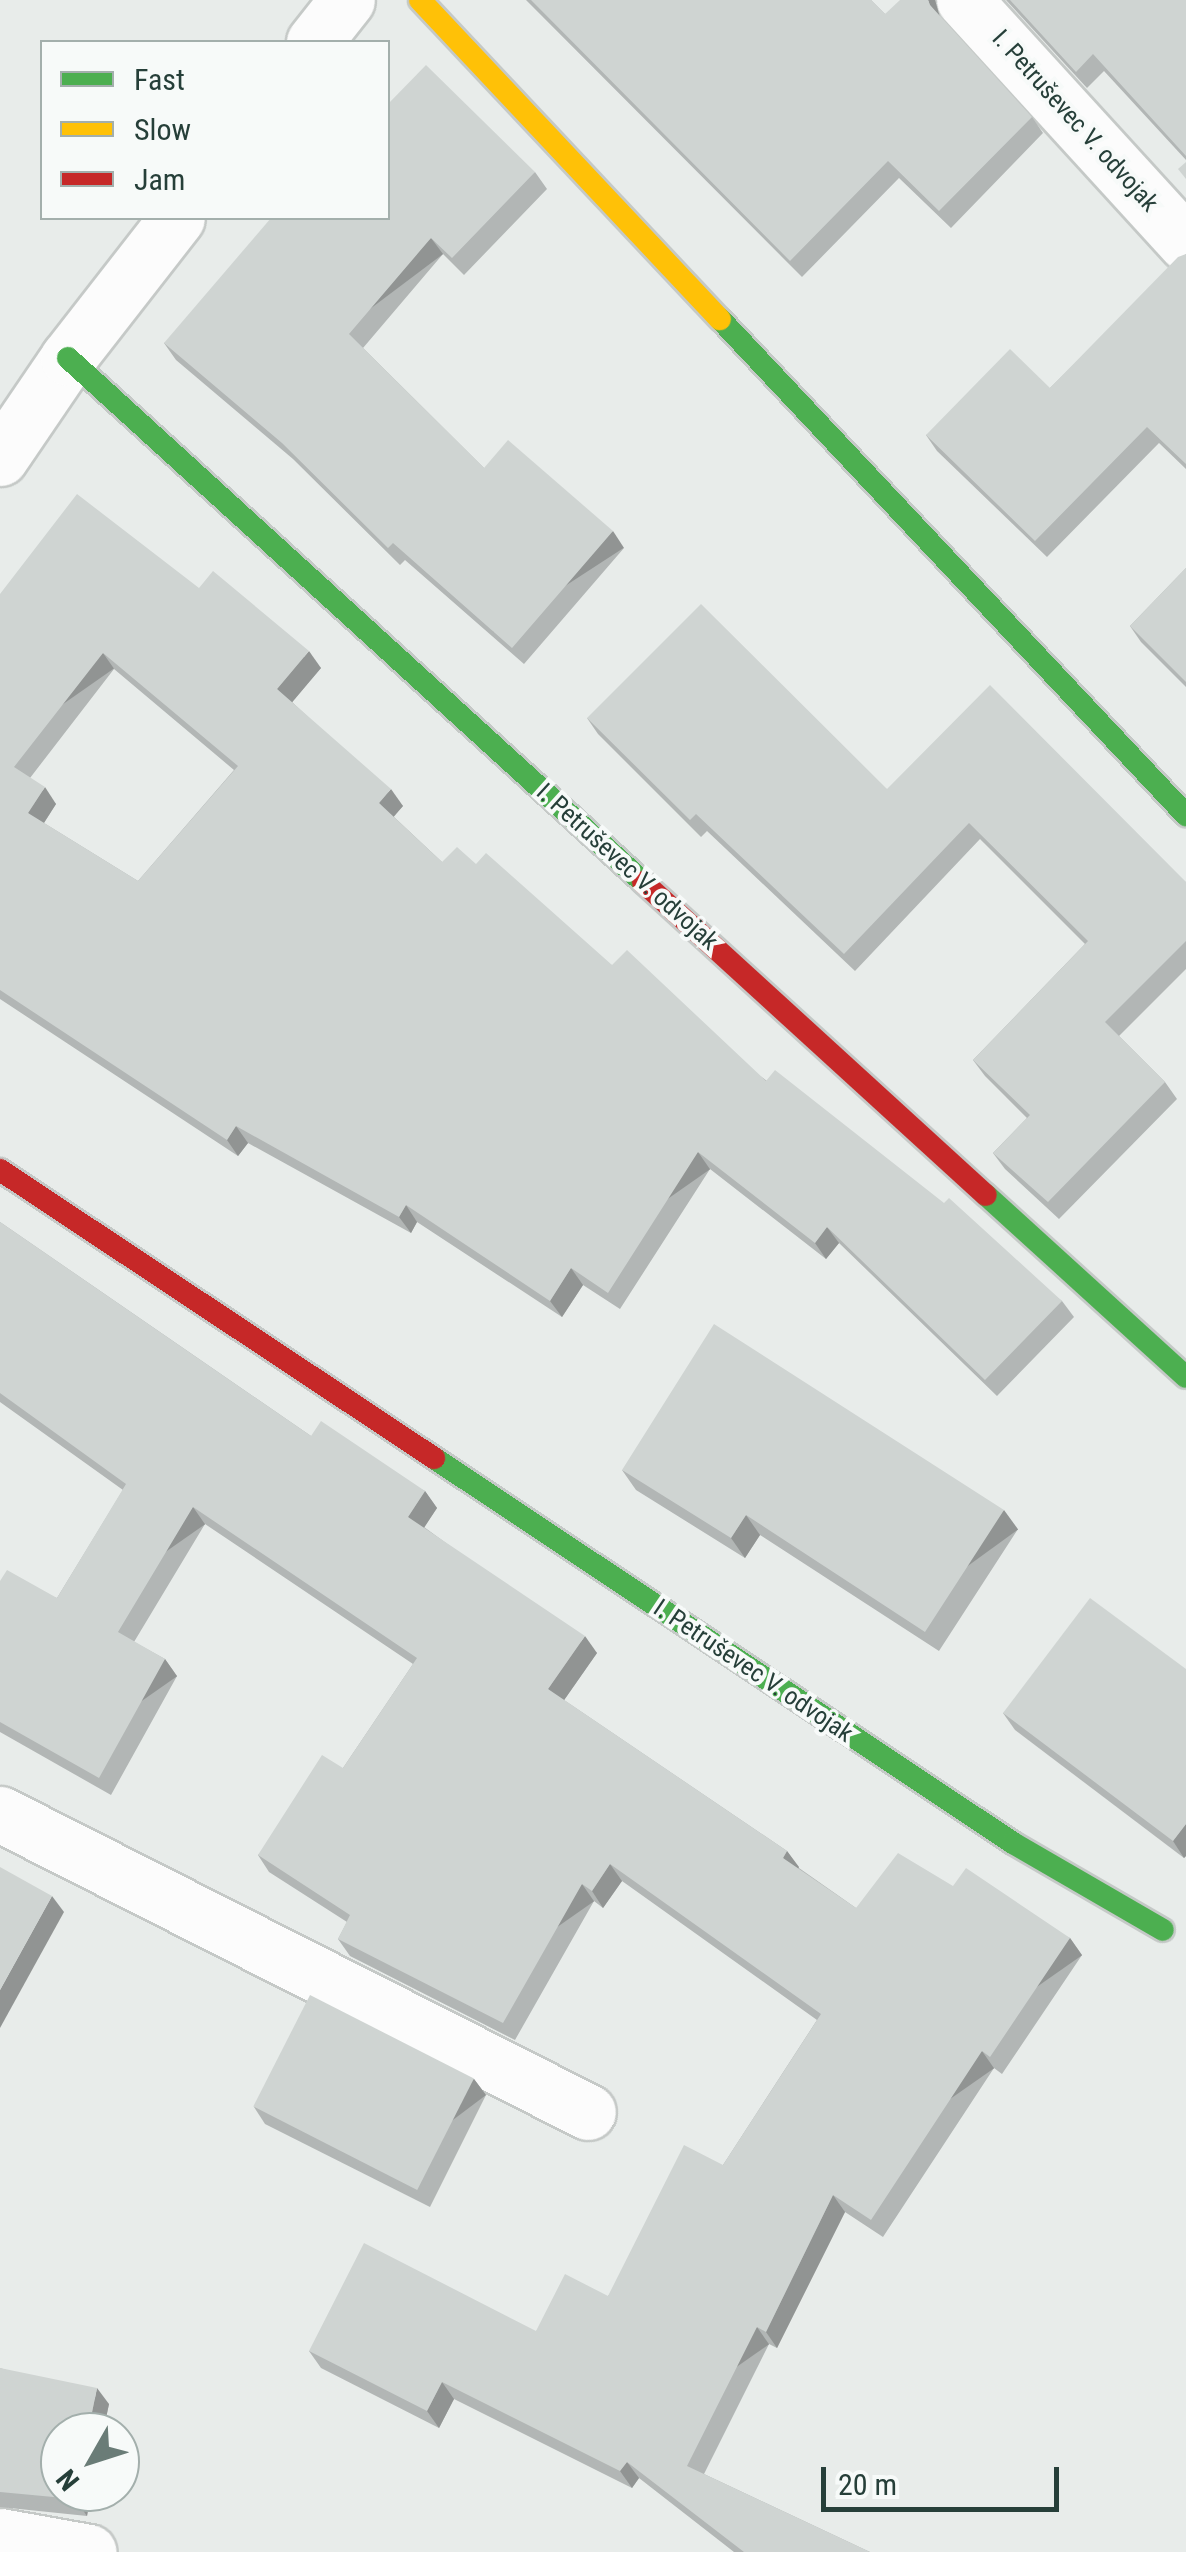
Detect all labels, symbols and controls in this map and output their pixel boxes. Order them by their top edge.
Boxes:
street label: I. Petruševec V. odvojak [986,24,1164,218]
legend [40,40,390,220]
text: Fast [134,62,185,97]
text: Slow [134,112,191,147]
text: Jam [134,162,185,197]
street label: I. Petruševec V. odvojak [530,778,724,956]
street label: I. Petruševec V. odvojak [648,1593,858,1749]
north arrow [40,2412,140,2512]
scale bar [826,2447,1064,2509]
text: N [50,2463,86,2497]
text: 20 m [838,2467,897,2502]

